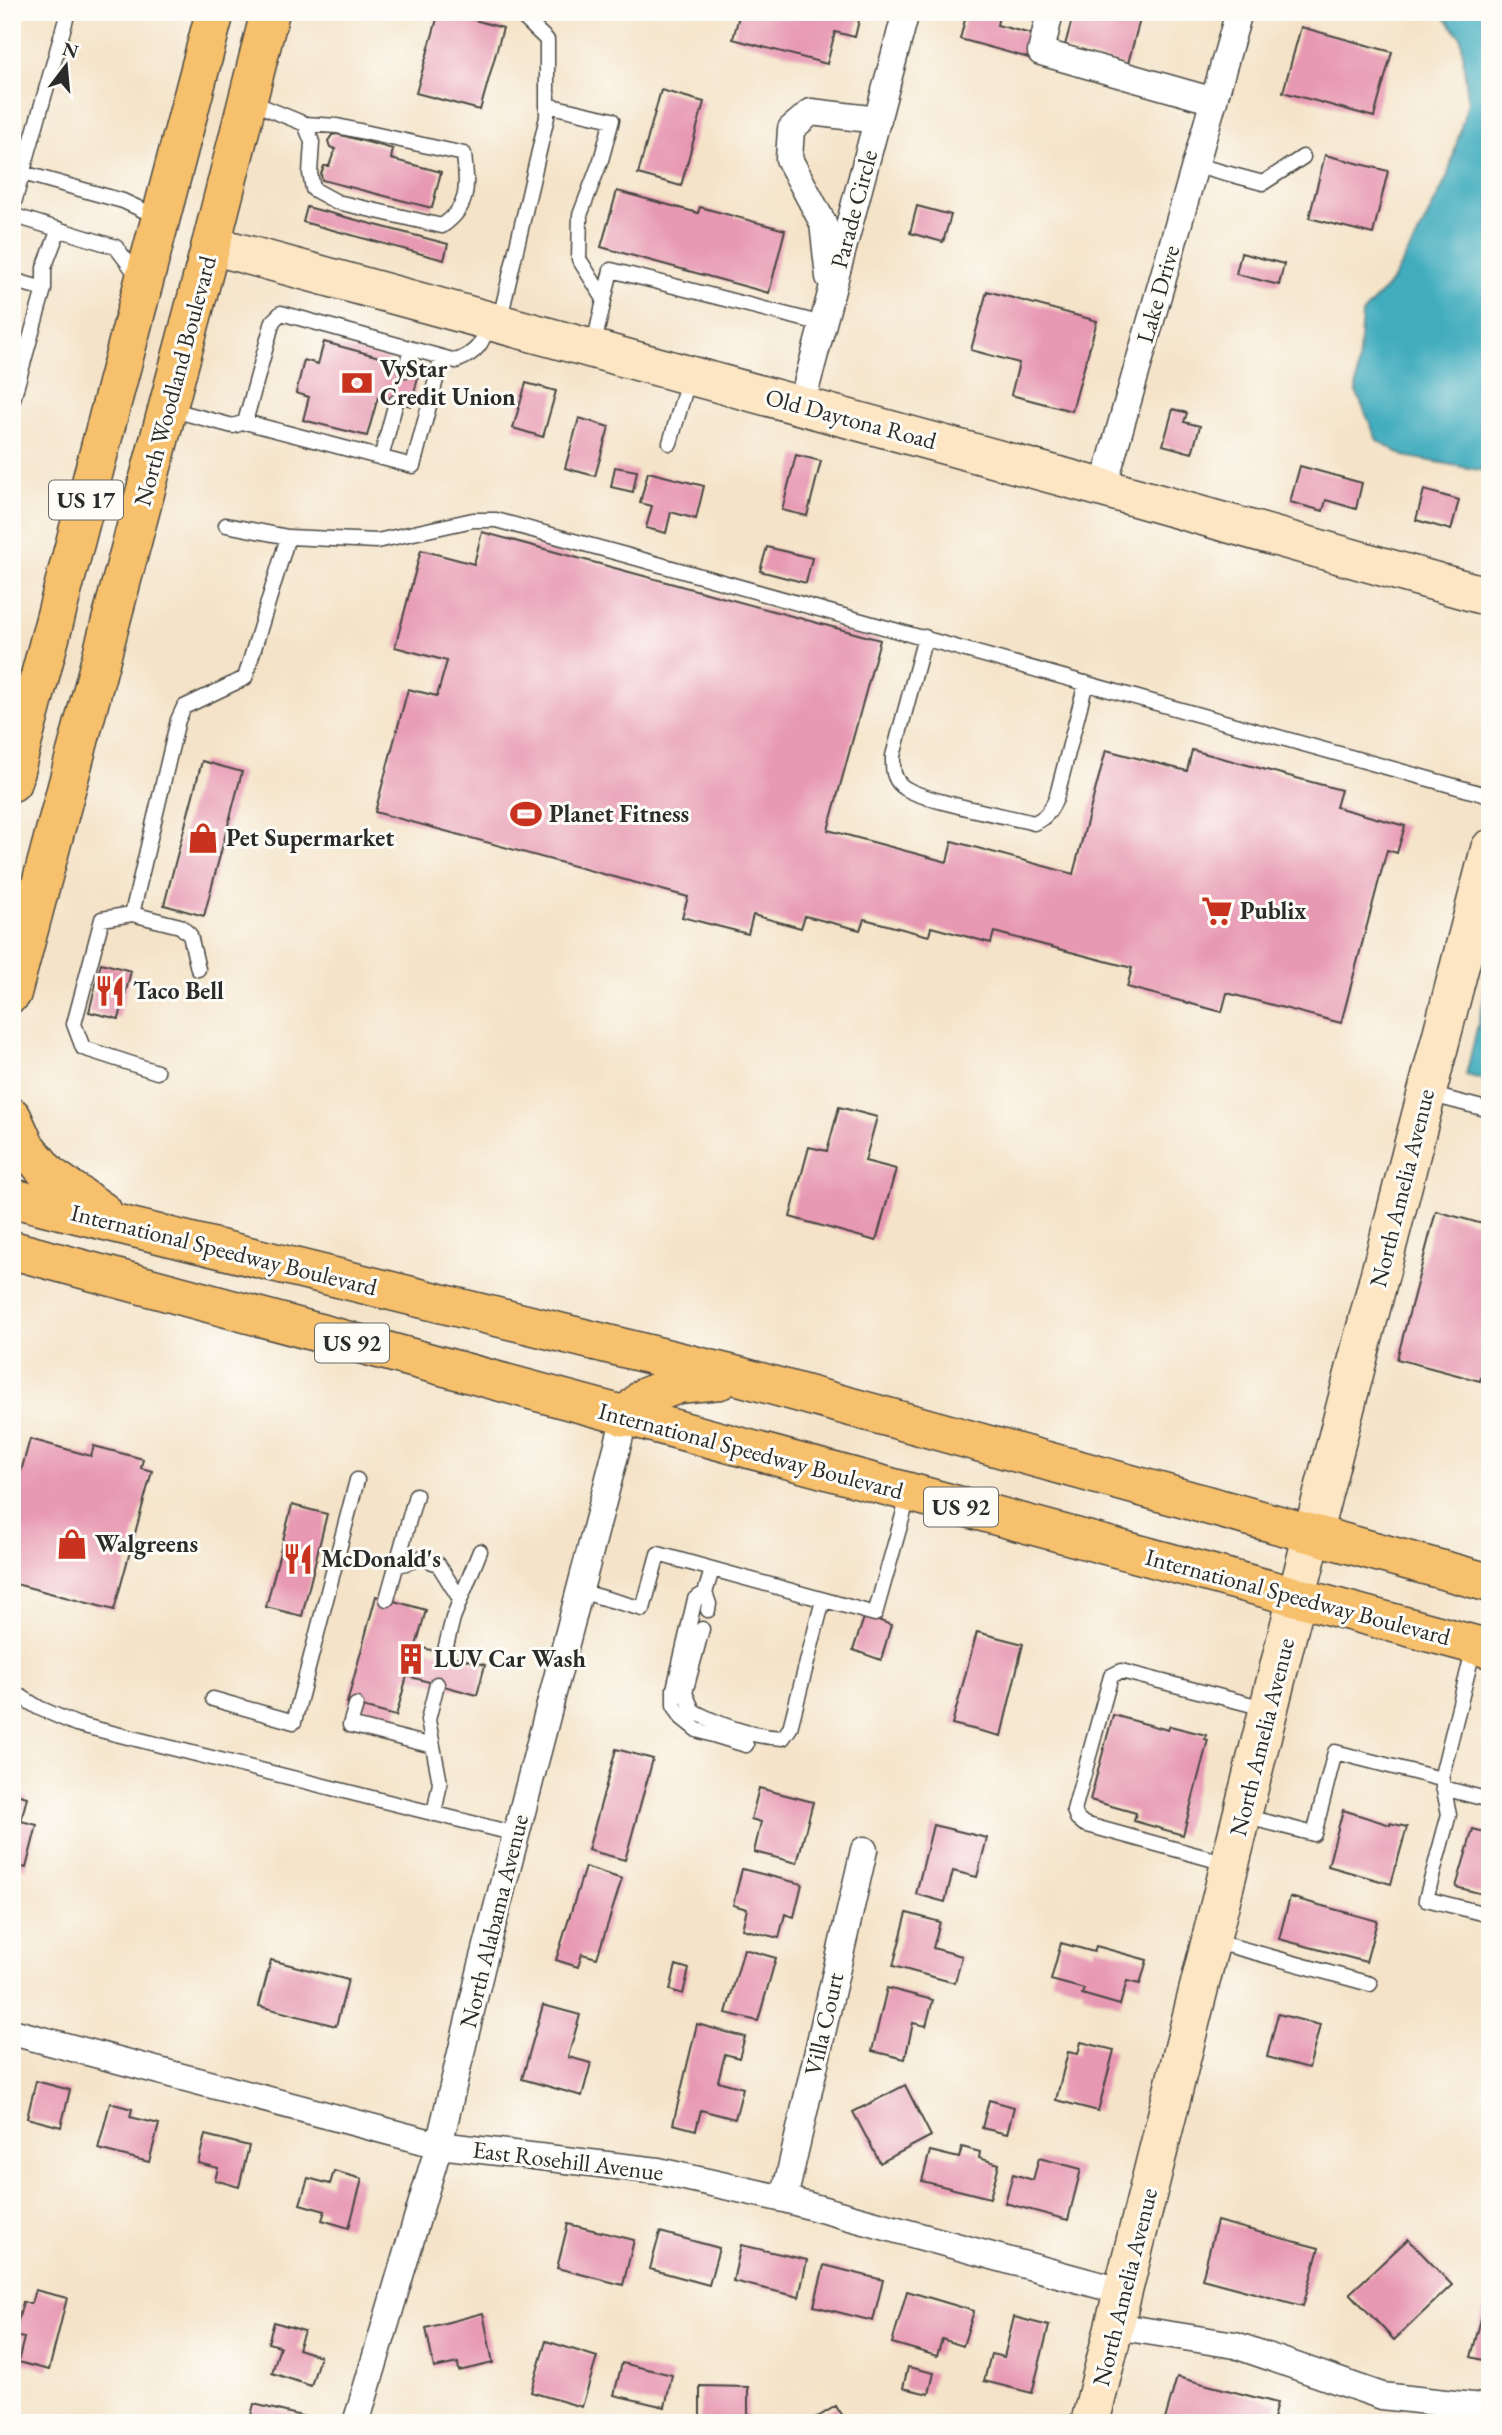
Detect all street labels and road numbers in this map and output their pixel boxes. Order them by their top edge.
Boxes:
street label: Parade Circle [823,146,884,271]
street label: Lake Drive [1129,241,1186,346]
street label: North Woodland Boulevard [126,252,223,509]
street label: Old Daytona Road [762,381,941,456]
road number: US 17 [49,480,123,520]
street label: North Amelia Avenue [1362,1086,1441,1290]
street label: International Speedway Boulevard [68,1196,381,1303]
road number: US 92 [315,1324,389,1362]
street label: International Speedway Boulevard [595,1395,908,1506]
road number: US 92 [924,1488,998,1526]
street label: International Speedway Boulevard [1142,1541,1455,1652]
street label: North Amelia Avenue [1222,1635,1301,1839]
street label: North Alabama Avenue [452,1811,535,2031]
street label: Villa Court [797,1969,850,2078]
street label: East Rosehill Avenue [471,2133,665,2188]
street label: North Amelia Avenue [1085,2185,1164,2389]

